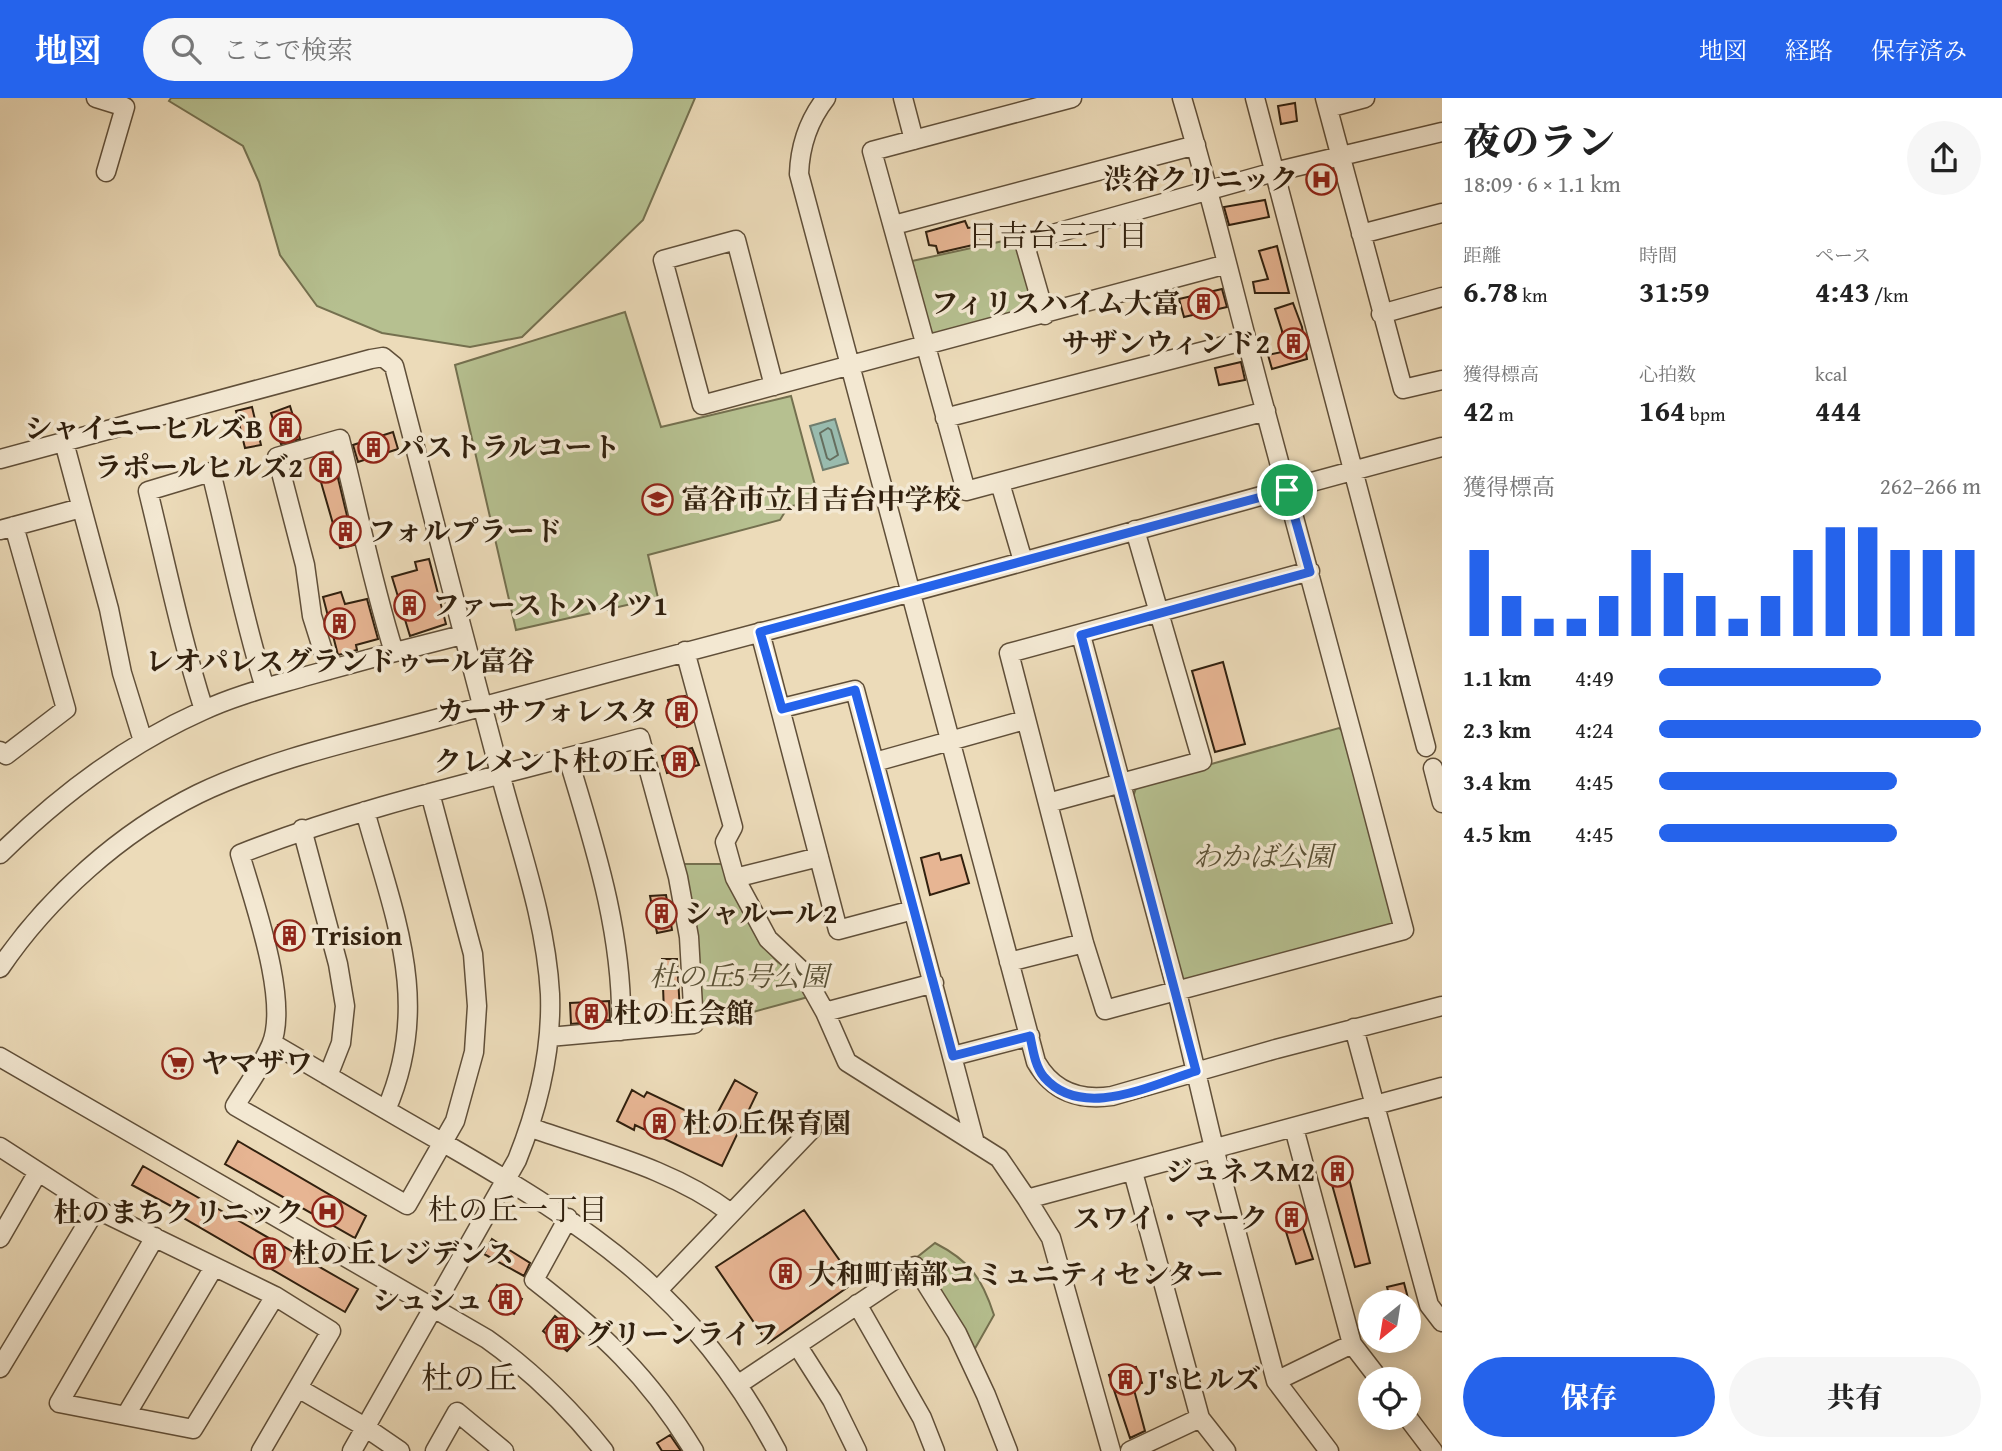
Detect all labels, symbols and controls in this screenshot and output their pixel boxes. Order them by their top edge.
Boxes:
search box [143,18,633,81]
text: 地図 [35,26,101,74]
icon: search [167,30,205,68]
text: ここで検索 [223,30,353,69]
text: 地図 [1699,33,1747,68]
text: 経路 [1785,33,1833,68]
text: 保存済み [1871,33,1967,68]
text: 夜のラン [1463,113,1615,169]
button: share [1907,121,1981,195]
place label: 渋谷クリニック [1104,158,1298,199]
hospital icon: 渋谷クリニック [1304,162,1338,196]
text: 18:09 · 6 × 1.1 km [1463,167,1621,200]
district label: 日吉台三丁目 [968,213,1148,257]
text: 距離 [1463,241,1501,269]
text: 時間 [1639,241,1677,269]
text: ペース [1815,241,1871,269]
text: 6.78 [1463,269,1518,313]
text: 31:59 [1639,269,1710,313]
text: 4:43 [1815,269,1870,313]
text: km [1518,281,1547,309]
text: /km [1870,281,1908,309]
place label: フィリスハイム大富 [931,282,1180,323]
building icon: フィリスハイム大富 [1186,286,1220,320]
place label: サザンウィンド2 [1062,322,1270,363]
building icon: サザンウィンド2 [1276,326,1310,360]
text: 獲得標高 [1463,360,1539,388]
text: 心拍数 [1639,360,1696,388]
text: kcal [1815,360,1847,388]
text: 42 [1463,388,1494,432]
text: 164 [1639,388,1686,432]
text: 444 [1815,388,1862,432]
text: m [1494,400,1514,428]
text: bpm [1686,400,1725,428]
place label: シャイニーヒルズB [24,407,263,448]
building icon: シャイニーヒルズB [269,411,303,445]
place label: パストラルコート [397,426,620,467]
building icon: パストラルコート [357,430,391,464]
place label: ラポールヒルズ2 [94,446,303,487]
building icon: ラポールヒルズ2 [309,450,343,484]
pin [1257,460,1317,520]
text: 262–266 m [1880,469,1981,502]
text: 獲得標高 [1463,470,1555,503]
icon: arrive [1268,471,1306,509]
place label: 富谷市立日吉台中学校 [681,478,961,519]
school or university icon: 富谷市立日吉台中学校 [641,482,675,516]
place label: フォルプラード [368,510,563,551]
building icon: フォルプラード [328,514,362,548]
place label: ファーストハイツ1 [432,584,668,625]
building icon: ファーストハイツ1 [392,588,426,622]
building icon: レオパレスグランドゥール富谷 [323,607,357,641]
place label: レオパレスグランドゥール富谷 [145,640,535,681]
text: 1.1 km [1463,661,1531,694]
text: 4:49 [1575,661,1614,694]
place label: カーサフォレスタ [436,690,658,731]
building icon: カーサフォレスタ [664,694,698,728]
text: 2.3 km [1463,713,1531,746]
text: 4:24 [1575,713,1614,746]
place label: クレメント杜の丘 [434,740,657,781]
building icon: クレメント杜の丘 [663,744,697,778]
text: 3.4 km [1463,765,1531,798]
text: 4:45 [1575,765,1614,798]
text: 4.5 km [1463,817,1531,850]
text: 4:45 [1575,817,1614,850]
park label: わかば公園 [1193,835,1337,876]
place label: シャルール2 [684,892,837,933]
building icon: シャルール2 [644,896,678,930]
place label: Trision [312,914,403,955]
building icon: Trision [272,918,306,952]
park label: 杜の丘5号公園 [649,955,833,996]
place label: 杜の丘会館 [614,992,754,1033]
building icon: 杜の丘会館 [574,996,608,1030]
place label: ヤマザワ [201,1042,313,1083]
supermarket icon: ヤマザワ [161,1046,195,1080]
place label: 杜の丘保育園 [683,1102,851,1143]
building icon: 杜の丘保育園 [643,1106,677,1140]
place label: ジュネスM2 [1165,1150,1315,1191]
building icon: ジュネスM2 [1321,1154,1355,1188]
district label: 杜の丘一丁目 [428,1187,608,1231]
place label: 杜のまちクリニック [54,1191,304,1232]
hospital icon: 杜のまちクリニック [310,1195,344,1229]
place label: スワイ・マーク [1073,1197,1268,1238]
building icon: スワイ・マーク [1274,1201,1308,1235]
place label: 杜の丘レジデンス [292,1232,514,1273]
building icon: 杜の丘レジデンス [252,1236,286,1270]
place label: 大和町南部コミュニティセンター [808,1253,1224,1294]
building icon: 大和町南部コミュニティセンター [768,1257,802,1291]
place label: シュシュ [372,1279,483,1320]
building icon: シュシュ [489,1283,523,1317]
north arrow [1358,1290,1421,1353]
map controls [1358,1290,1421,1430]
place label: グリーンライフ [585,1313,779,1354]
building icon: グリーンライフ [545,1317,579,1351]
district label: 杜の丘 [421,1354,517,1401]
button: 保存 [1463,1357,1715,1437]
button: 共有 [1729,1357,1981,1437]
place label: J'sヒルズ [1144,1358,1261,1399]
building icon: J'sヒルズ [1108,1362,1142,1396]
button: locate [1358,1367,1421,1430]

